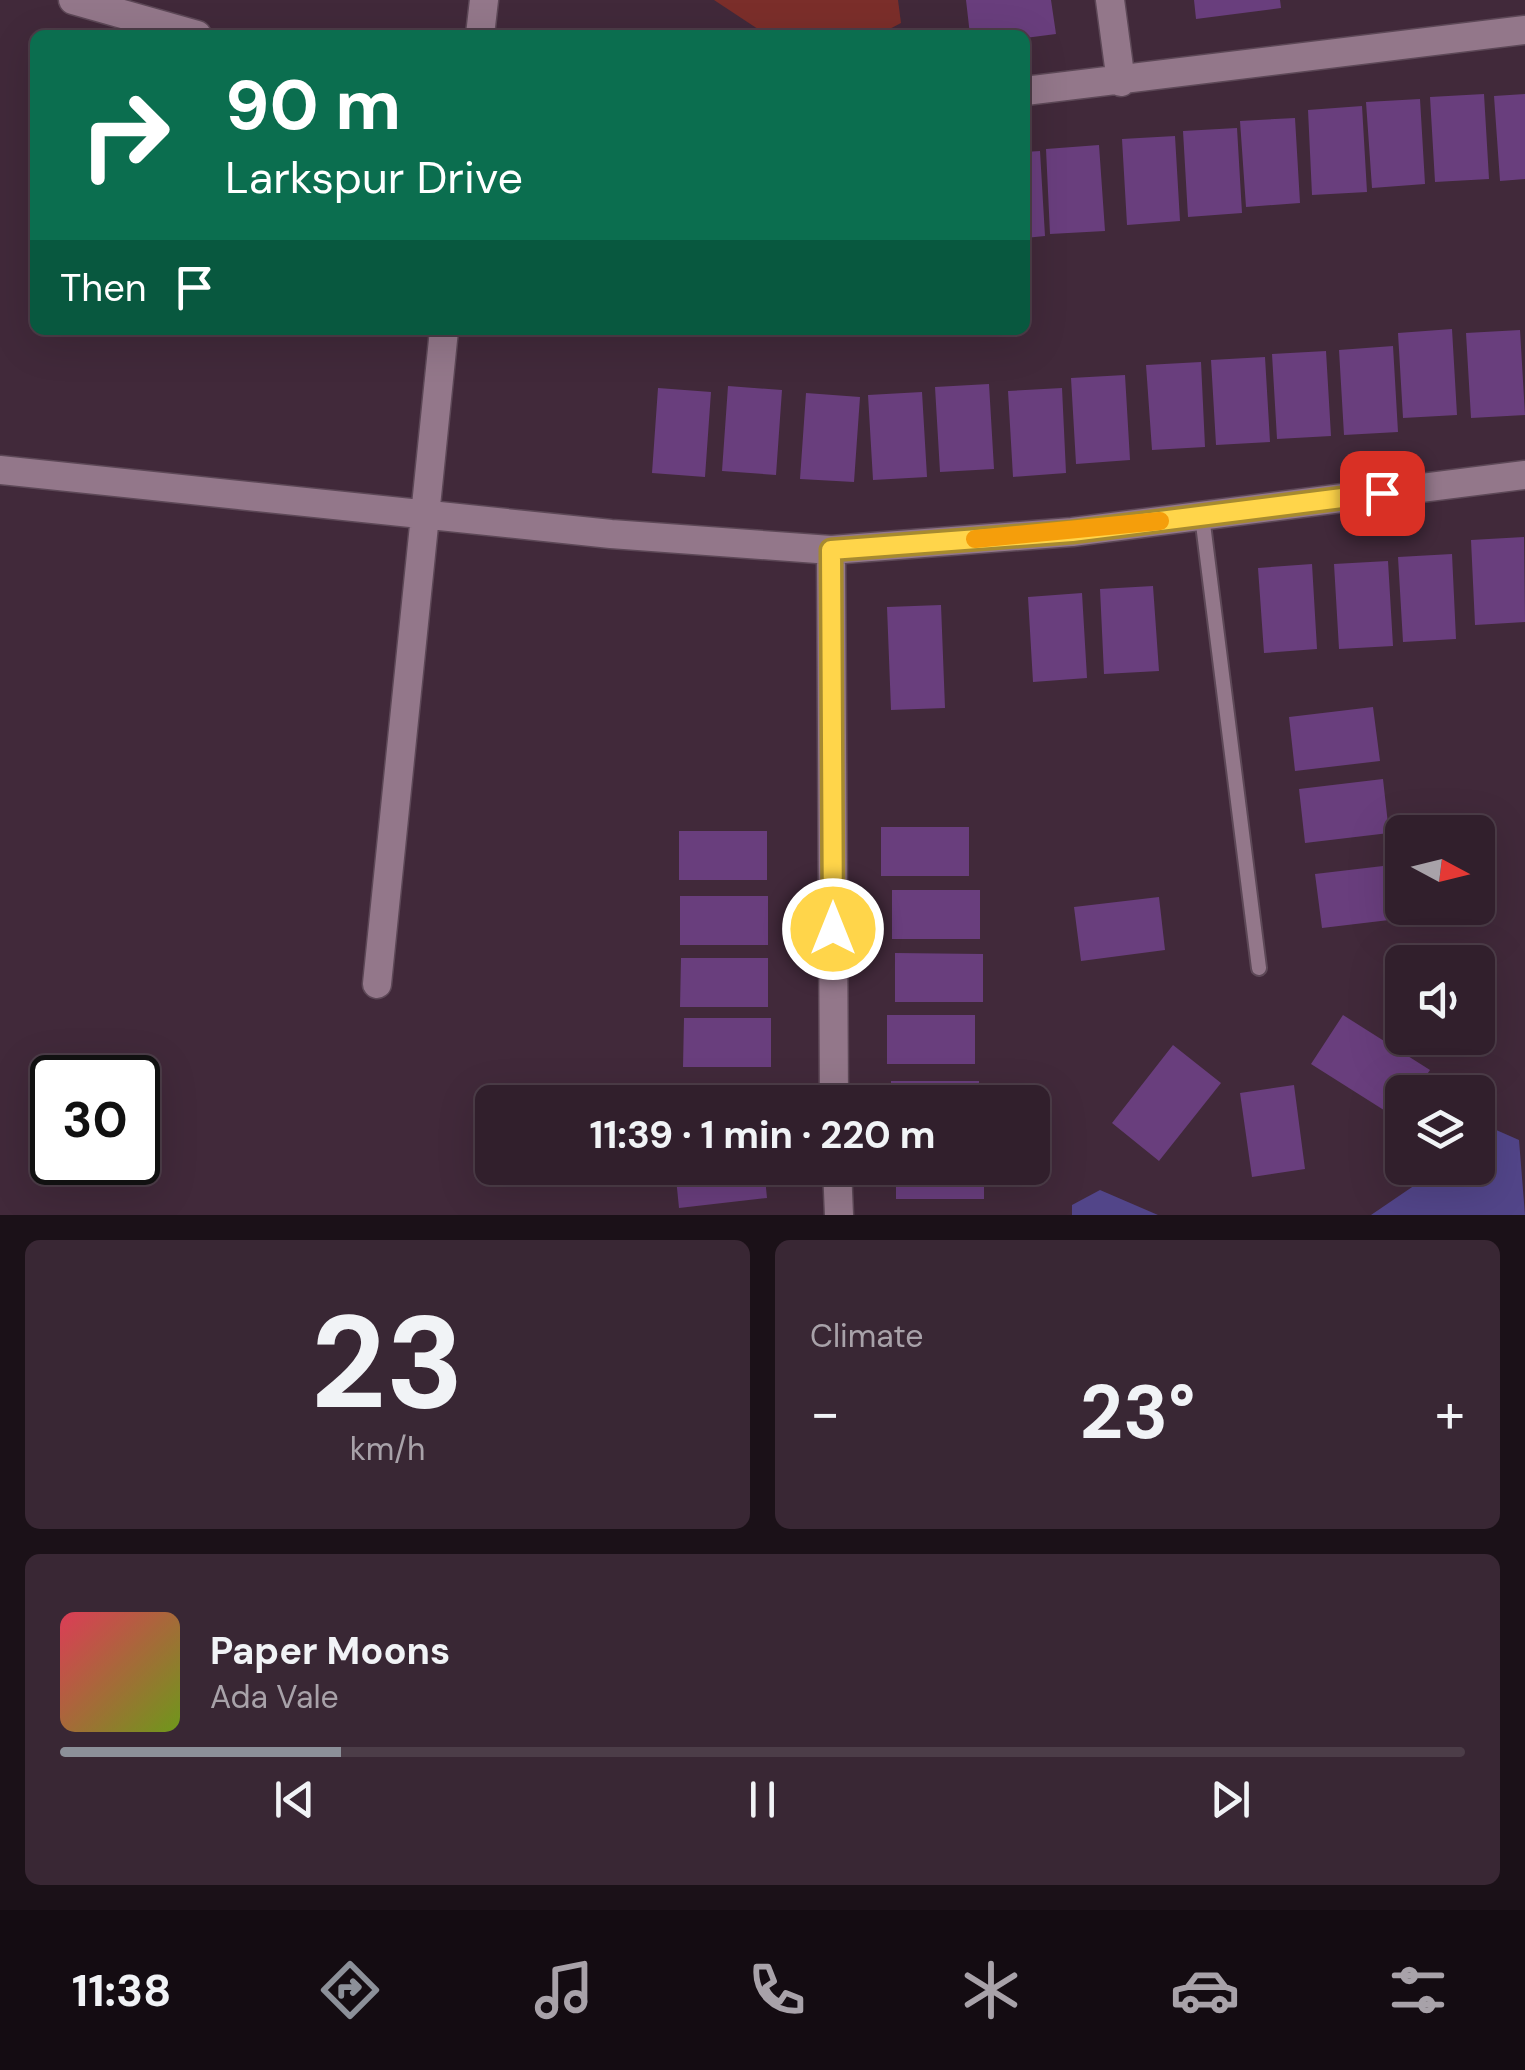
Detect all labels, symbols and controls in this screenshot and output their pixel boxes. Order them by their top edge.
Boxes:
text: 90 m [225,60,401,151]
icon: right [60,70,190,200]
text: Larkspur Drive [225,148,523,207]
icon: arrive [167,260,222,315]
text: Then [60,263,147,313]
pin [1340,451,1425,536]
icon: arrive [1355,466,1410,521]
north arrow [1385,815,1495,925]
map controls [1385,815,1495,1185]
position arrow [781,877,885,981]
button: sound [1385,945,1495,1055]
speed limit sign: 30 [30,1055,160,1185]
button: layers [1385,1075,1495,1185]
text: 11:39 · 1 min · 220 m [590,1110,935,1160]
text: 23 [311,1278,464,1447]
text: Climate [810,1315,924,1357]
text: 23° [1080,1364,1195,1461]
text: − [810,1377,840,1449]
text: + [1435,1377,1465,1449]
text: km/h [350,1428,425,1470]
text: Paper Moons [210,1626,450,1676]
text: Ada Vale [210,1676,339,1718]
icon: previous [267,1772,322,1827]
icon: pause [735,1772,790,1827]
icon: next [1203,1772,1258,1827]
icon: directions [315,1955,385,2025]
icon: music [529,1955,599,2025]
icon: phone [742,1955,812,2025]
icon: climate [956,1955,1026,2025]
icon: car [1170,1955,1240,2025]
icon: filters [1383,1955,1453,2025]
text: 11:38 [72,1961,172,2020]

